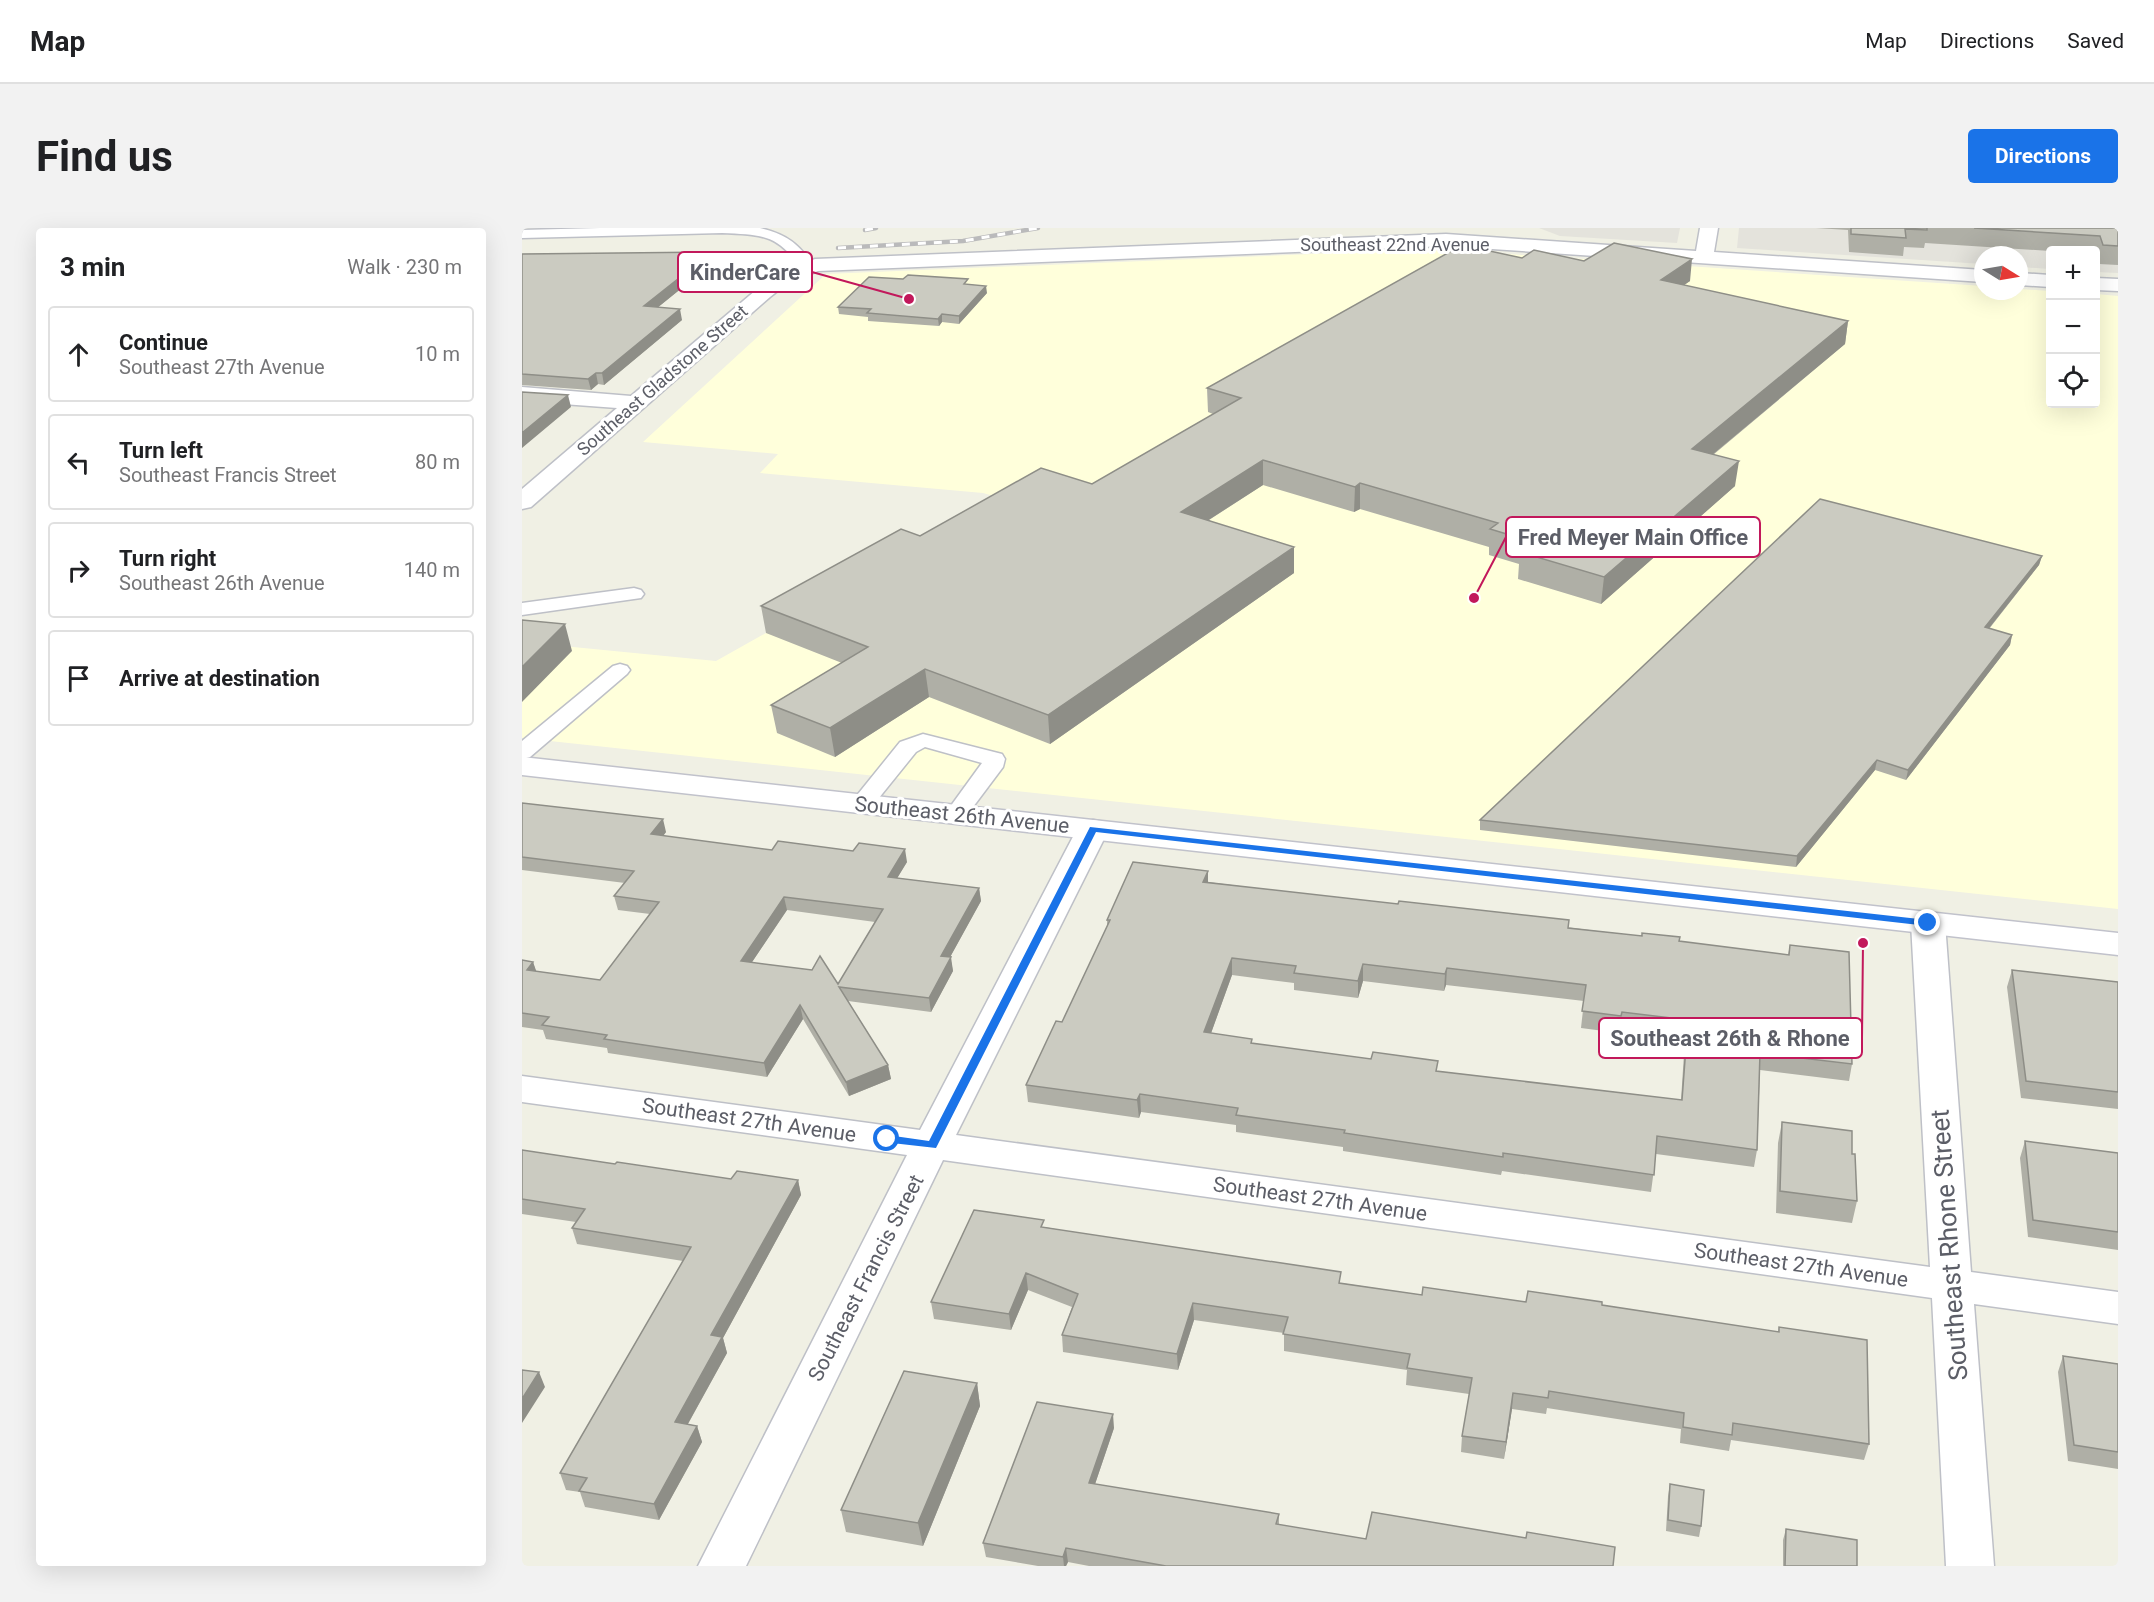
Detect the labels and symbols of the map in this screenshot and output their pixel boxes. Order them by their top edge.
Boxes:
street label: Southeast 22nd Avenue [1300,234,1490,255]
north arrow [1974,246,2028,300]
callout: KinderCare [678,252,812,292]
text: KinderCare [690,260,800,285]
street label: Southeast Gladstone Street [572,300,752,460]
callout: Fred Meyer Main Office [1506,517,1760,557]
text: Fred Meyer Main Office [1518,525,1748,550]
street label: Southeast 26th Avenue [853,792,1071,838]
route end [1914,909,1940,935]
callout: Southeast 26th & Rhone [1599,1018,1862,1058]
text: Southeast 26th & Rhone [1610,1026,1850,1051]
street label: Southeast 27th Avenue [640,1093,858,1147]
street label: Southeast Rhone Street [1925,1108,1973,1382]
route start [873,1125,899,1151]
street label: Southeast Francis Street [803,1171,929,1385]
street label: Southeast 27th Avenue [1211,1172,1429,1226]
street label: Southeast 27th Avenue [1692,1238,1910,1292]

